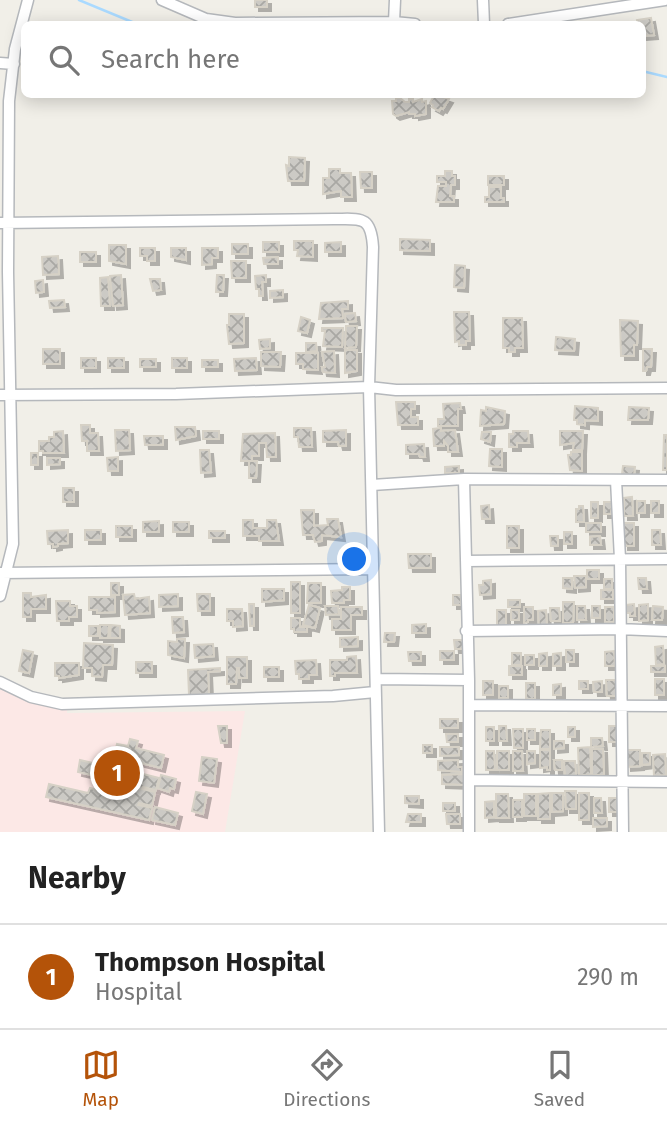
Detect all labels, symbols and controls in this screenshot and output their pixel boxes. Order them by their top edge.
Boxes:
search box [21,21,646,98]
icon: search [45,41,83,79]
text: Search here [101,44,240,75]
your location [337,542,371,576]
pin: 1 [94,747,140,799]
text: Nearby [28,860,126,896]
text: Thompson Hospital [95,947,325,978]
text: 1 [46,963,56,991]
text: 290 m [577,963,639,991]
text: Hospital [95,978,182,1006]
tab: Map [82,1046,120,1111]
tab: Directions [283,1046,370,1111]
tab: Saved [534,1046,585,1111]

